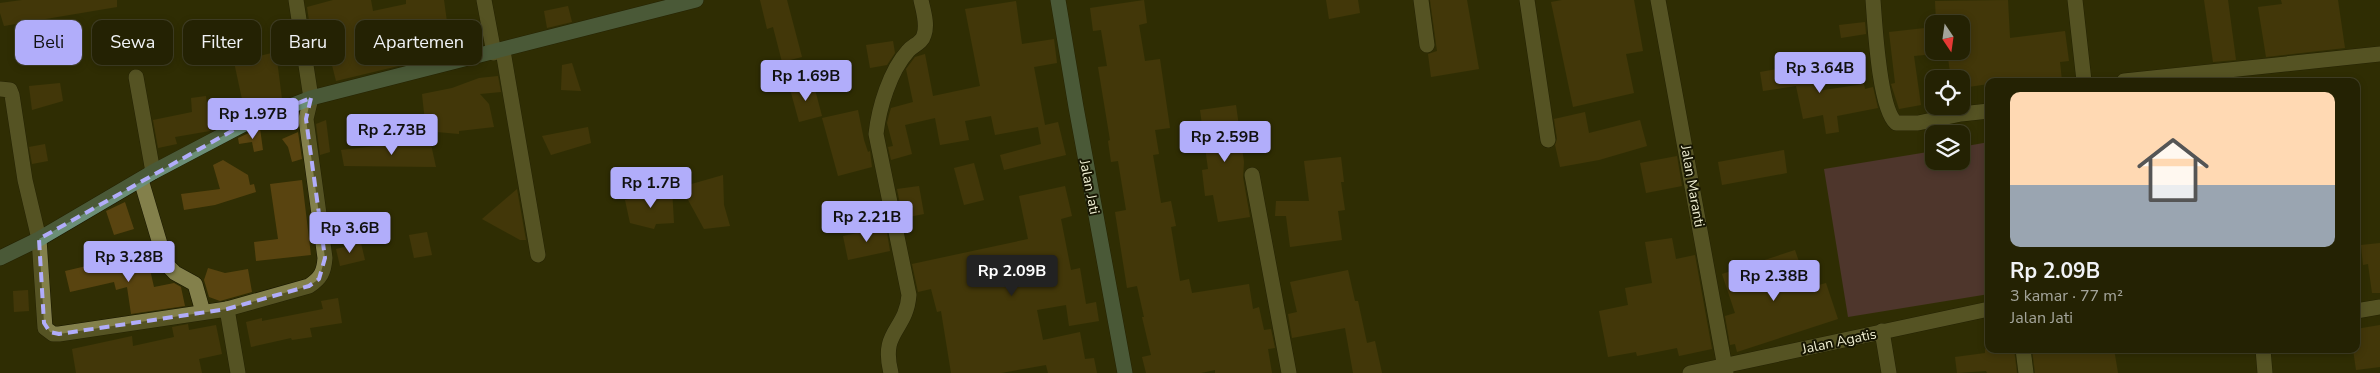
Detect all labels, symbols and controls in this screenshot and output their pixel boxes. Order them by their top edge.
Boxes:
north arrow [1925,15,1970,60]
map controls [1925,15,1970,170]
chip: Beli [15,20,82,65]
chip: Sewa [92,20,173,65]
chip: Filter [183,20,261,65]
chip: Baru [271,20,345,65]
chip: Apartemen [355,20,482,65]
pin: Rp 3.64B [1768,52,1872,94]
text: Rp 3.64B [1786,57,1854,79]
pin: Rp 1.69B [754,59,858,102]
text: Rp 1.69B [772,65,840,87]
button: locate [1925,70,1970,115]
pin: Rp 1.97B [201,98,305,140]
text: Rp 1.97B [219,103,287,125]
pin: Rp 2.73B [340,114,444,156]
text: Rp 2.73B [358,119,426,141]
pin: Rp 2.59B [1173,120,1277,163]
button: layers [1925,125,1970,170]
icon: home [2128,125,2218,215]
text: Rp 2.59B [1191,126,1259,148]
street label: Jalan Maranti [1676,143,1709,229]
street label: Jalan Jati [1075,157,1104,216]
pin: Rp 1.7B [605,166,697,209]
text: Rp 1.7B [621,172,681,194]
pin: Rp 2.21B [815,200,919,243]
text: Rp 2.21B [833,206,901,228]
pin: Rp 3.6B [304,212,396,254]
text: Rp 3.6B [320,217,380,239]
pin: Rp 3.28B [77,240,181,283]
text: Rp 3.28B [95,246,163,268]
pin: Rp 2.09B [960,254,1064,297]
text: Rp 2.09B [2010,257,2100,285]
text: Rp 2.09B [978,260,1046,282]
pin: Rp 2.38B [1722,260,1826,302]
text: Rp 2.38B [1740,265,1808,287]
text: 3 kamar · 77 m² [2010,285,2123,307]
text: Jalan Jati [2010,307,2073,329]
street label: Jalan Agatis [1799,324,1878,359]

